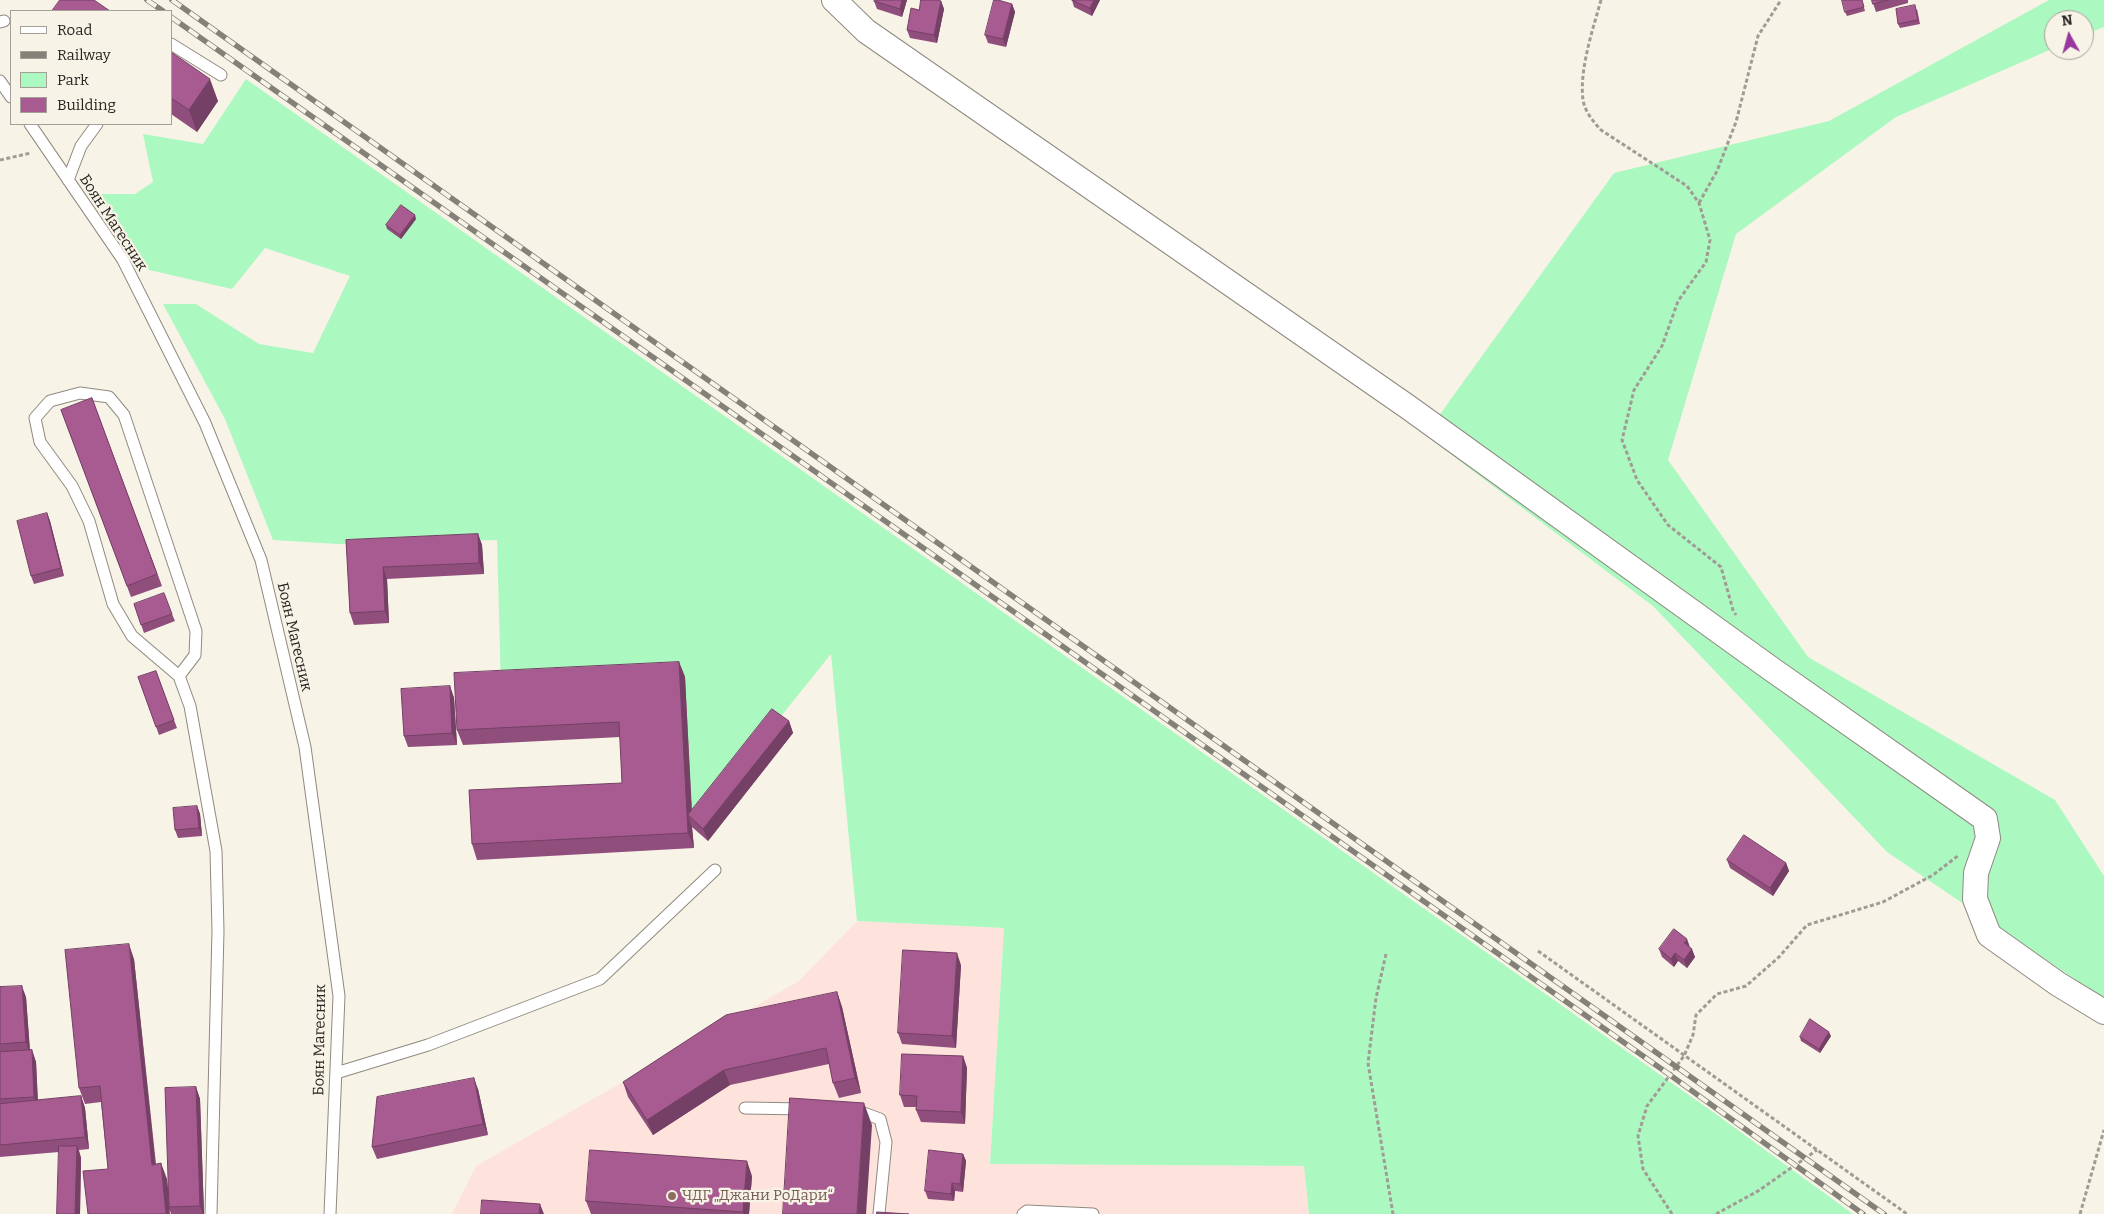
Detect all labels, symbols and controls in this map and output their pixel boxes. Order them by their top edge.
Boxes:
legend [10,10,172,125]
north arrow [2044,10,2094,60]
text: N [2061,12,2074,30]
text: Road [57,21,92,39]
text: Railway [57,46,111,64]
text: Park [57,71,89,89]
text: Building [57,96,116,114]
street label: Боян Магесник [75,171,151,275]
street label: Боян Магесник [273,581,315,693]
street label: Боян Магесник [310,984,330,1096]
place label: ЧДГ „Джани РоДари“ [682,1187,833,1205]
marker: ЧДГ „Джани РоДари“ [666,1190,678,1202]

